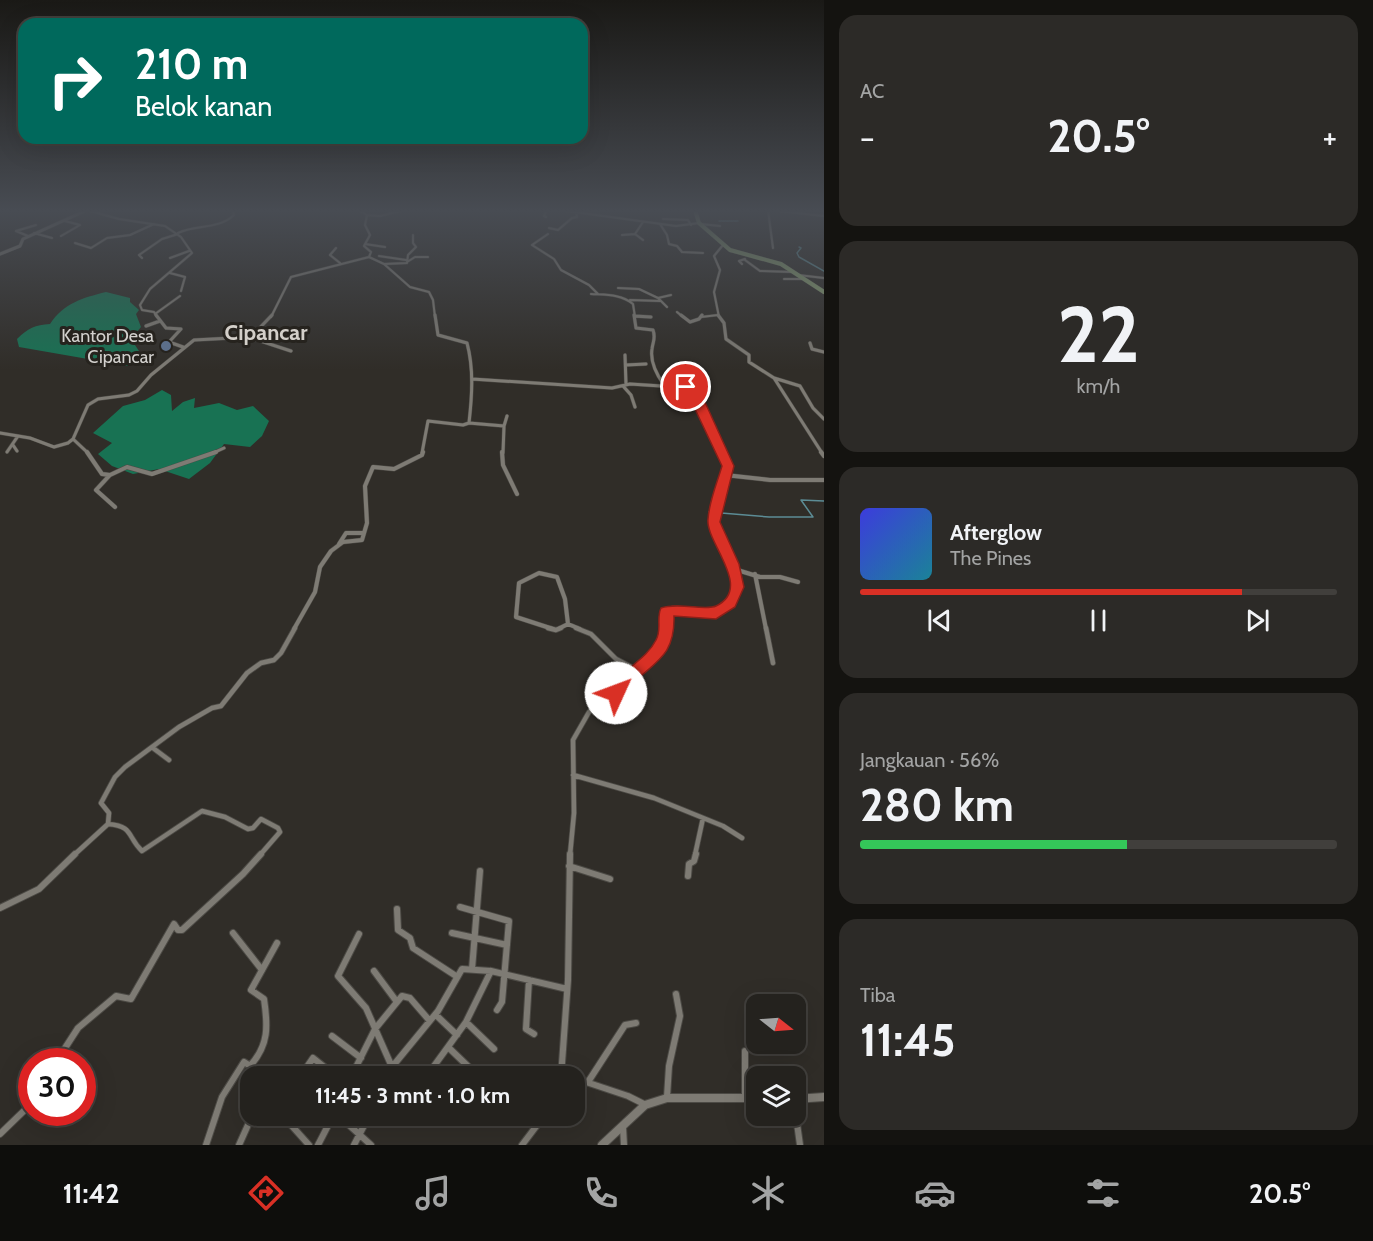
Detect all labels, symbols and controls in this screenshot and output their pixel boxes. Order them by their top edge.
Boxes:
text: 210 m [135,38,248,90]
icon: right [36,42,114,120]
text: AC [860,79,884,103]
text: Belok kanan [135,90,272,123]
text: 20.5° [1047,109,1150,163]
text: − [860,117,875,157]
text: + [1322,117,1337,157]
text: 22 [1057,287,1140,382]
district label: Cipancar [224,319,308,346]
place label: Kantor Desa Cipancar [61,325,154,368]
marker: Kantor Desa Cipancar [159,339,173,353]
pin [660,361,711,412]
icon: arrive [669,370,702,403]
text: km/h [1077,374,1120,398]
text: Afterglow [950,519,1042,546]
text: The Pines [950,546,1031,570]
icon: previous [923,604,956,637]
icon: pause [1082,604,1115,637]
icon: next [1241,604,1274,637]
position arrow [584,661,648,725]
text: Jangkauan · 56% [860,748,999,772]
text: 280 km [860,778,1014,832]
text: Tiba [860,983,895,1007]
north arrow [746,994,806,1054]
map controls [746,994,806,1126]
text: 11:45 [860,1013,955,1067]
speed limit sign: 30 [18,1048,96,1126]
button: layers [746,1066,806,1126]
text: 11:45 · 3 mnt · 1.0 km [315,1082,510,1109]
icon: directions [245,1172,287,1214]
icon: music [412,1172,454,1214]
icon: phone [580,1172,622,1214]
icon: climate [747,1172,789,1214]
icon: car [914,1172,956,1214]
icon: filters [1082,1172,1124,1214]
text: 11:42 [63,1177,120,1210]
text: 20.5° [1249,1177,1310,1210]

